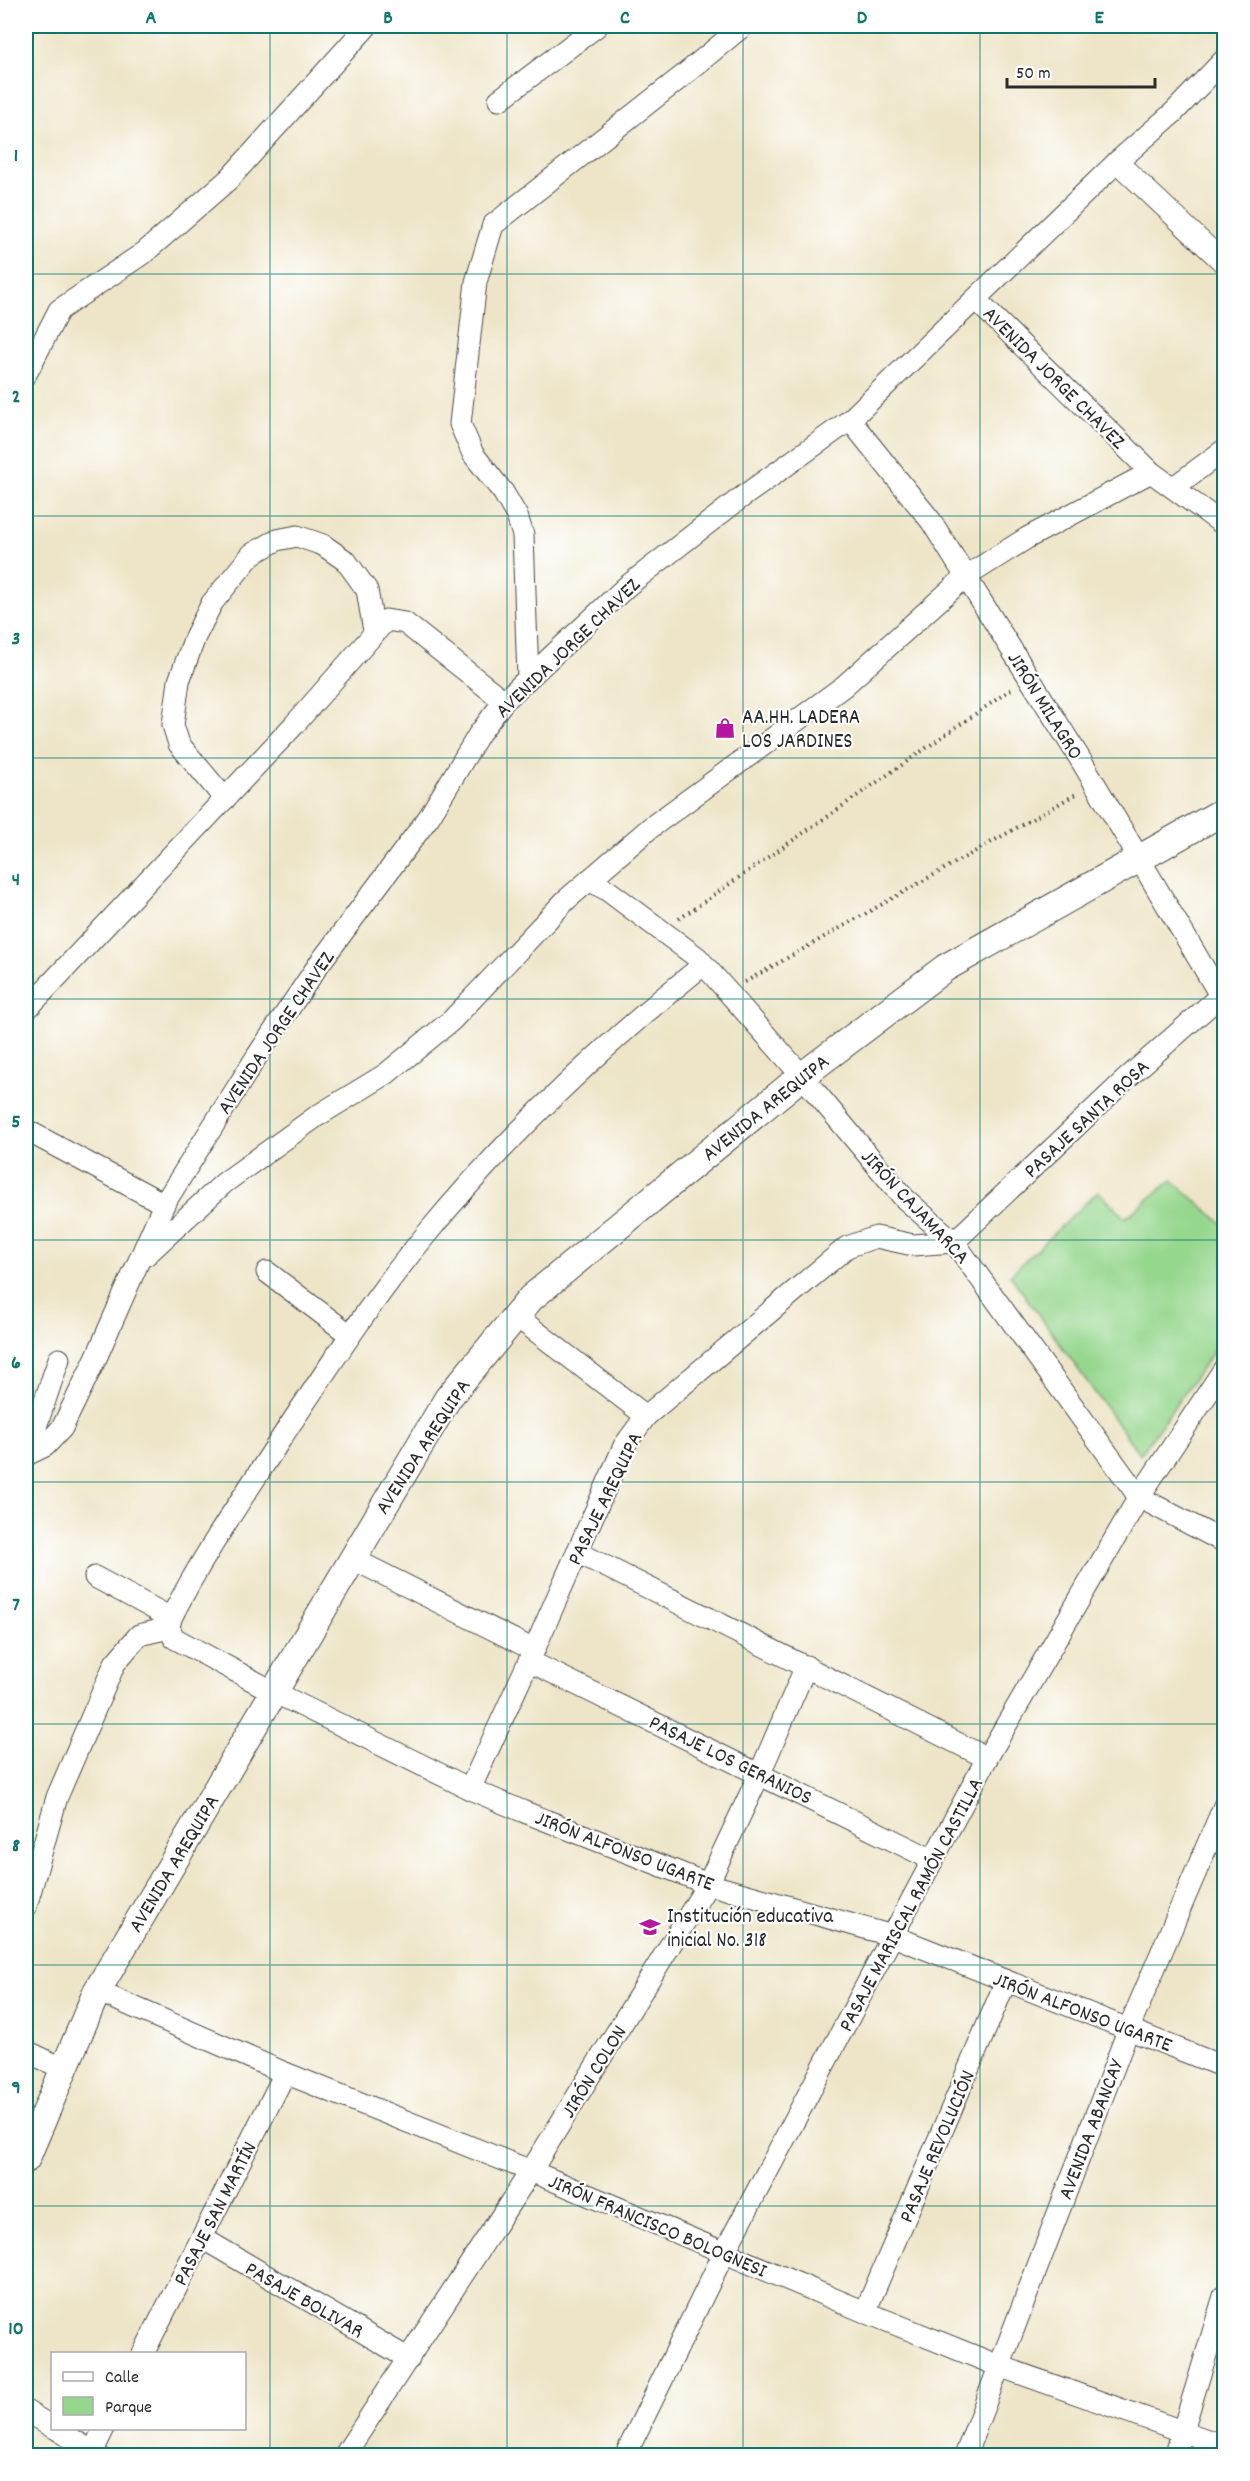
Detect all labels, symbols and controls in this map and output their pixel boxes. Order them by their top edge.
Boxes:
text: A [146,5,157,33]
text: B [383,5,393,33]
text: C [620,5,630,33]
text: D [857,5,868,33]
text: E [1094,5,1104,33]
scale bar [1007,51,1156,89]
text: 50 m [1016,62,1051,87]
text: 1 [14,143,18,171]
street label: AVENIDA JORGE CHAVEZ [975,301,1132,458]
text: 2 [12,384,20,412]
street label: AVENIDA JORGE CHAVEZ [490,571,649,726]
text: 3 [12,626,20,654]
street label: JIRÓN MILAGRO [998,647,1089,767]
place label: AA.HH. LADERA LOS JARDINES [742,704,860,758]
shop icon: AA.HH. LADERA LOS JARDINES [713,716,737,740]
text: 4 [12,867,20,895]
street label: AVENIDA JORGE CHAVEZ [212,945,344,1121]
street label: AVENIDA AREQUIPA [697,1049,837,1170]
street label: PASAJE SANTA ROSA [1018,1054,1158,1187]
text: 5 [11,1109,21,1137]
street label: JIRÓN CAJAMARCA [852,1144,975,1272]
text: 6 [11,1350,21,1378]
street label: AVENIDA AREQUIPA [369,1374,480,1521]
street label: PASAJE AREQUIPA [561,1428,652,1571]
text: 7 [12,1592,20,1620]
street label: PASAJE LOS GERANIOS [643,1709,816,1814]
street label: PASAJE MARISCAL RAMÓN CASTILLA [833,1773,993,2038]
street label: AVENIDA AREQUIPA [122,1790,229,1939]
street label: JIRÓN ALFONSO UGARTE [530,1805,718,1901]
text: 8 [12,1833,20,1861]
place label: Institución educativa inicial No. 318 [667,1903,834,1957]
school or university icon: Institución educativa inicial No. 318 [638,1915,662,1939]
street label: JIRÓN ALFONSO UGARTE [988,1966,1176,2062]
street label: JIRÓN COLON [555,2020,636,2125]
street label: AVENIDA ABANCAY [1052,2054,1134,2204]
street label: PASAJE REVOLUCIÓN [893,2066,984,2228]
text: 9 [11,2075,21,2103]
street label: PASAJE SAN MARTÍN [167,2137,266,2292]
street label: JIRÓN FRANCISCO BOLOGNESI [543,2168,771,2288]
street label: PASAJE BOLIVAR [239,2255,368,2348]
text: 10 [8,2316,24,2344]
legend [51,2352,246,2430]
text: Calle [105,2366,139,2391]
text: Parque [105,2396,152,2421]

